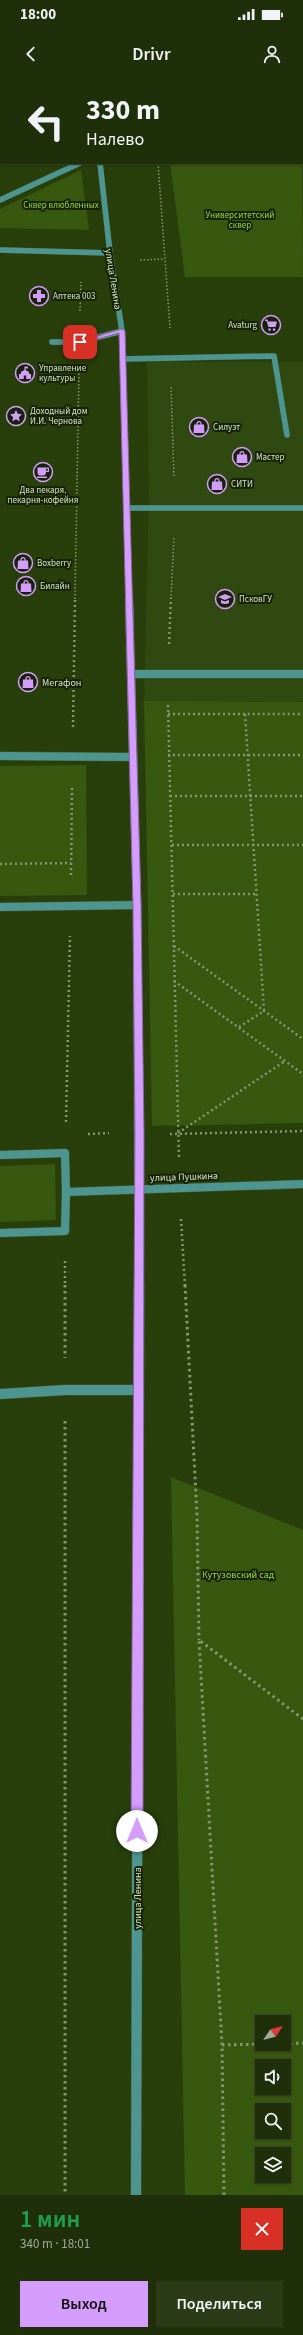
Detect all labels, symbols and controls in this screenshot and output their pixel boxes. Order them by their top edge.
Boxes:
text: 18:00 [20,4,56,25]
text: Drivr [132,42,171,67]
icon: back [20,43,42,65]
icon: person [261,43,283,65]
text: 330 m [86,90,160,130]
icon: left [20,96,72,148]
text: Налево [86,127,144,152]
park label: Сквер влюбленных [23,199,99,212]
park label: Университетский сквер [206,209,274,232]
street label: улица Ленина [101,248,125,311]
pharmacy icon: Аптека 003 [28,285,50,307]
place label: Аптека 003 [53,290,96,303]
supermarket icon: Avaturg [260,314,282,336]
place label: Avaturg [228,319,257,332]
pin [63,325,97,359]
icon: arrive [69,331,91,353]
public building icon: Управление культуры [14,362,36,384]
place label: Управление культуры [39,362,87,385]
place icon: Доходный дом И.И. Чернова [5,405,27,427]
place label: Доходный дом И.И. Чернова [30,405,87,428]
shop icon: Силуэт [188,416,210,438]
place label: Силуэт [213,421,240,434]
shop icon: Мастер [231,446,253,468]
place label: Мастер [256,451,285,464]
cafe icon: Два пекаря, пекарня-кофейня [32,461,54,483]
shop icon: СИТИ [206,473,228,495]
place label: СИТИ [231,478,253,491]
place label: Два пекаря, пекарня-кофейня [8,484,78,507]
shop icon: Boxberry [12,552,34,574]
place label: Boxberry [37,557,72,570]
shop icon: Билайн [15,575,37,597]
place label: Билайн [40,580,70,593]
school or university icon: ПсковГУ [214,588,236,610]
place label: ПсковГУ [239,593,272,606]
shop icon: Мегафон [17,671,39,693]
place label: Мегафон [42,676,81,690]
street label: улица Пушкина [150,1169,218,1185]
park label: Кутузовский сад [202,1568,275,1582]
position arrow [116,1810,158,1852]
street label: улица Ленина [131,1867,145,1929]
north arrow [255,2015,291,2051]
map controls [255,2015,291,2183]
button: sound [255,2059,291,2095]
button: search [255,2103,291,2139]
button: layers [255,2147,291,2183]
text: 1 мин [20,2202,80,2237]
button: close [241,2208,283,2250]
text: 340 m · 18:01 [20,2235,90,2253]
button: Выход [20,2281,148,2327]
button: Поделиться [156,2281,283,2327]

